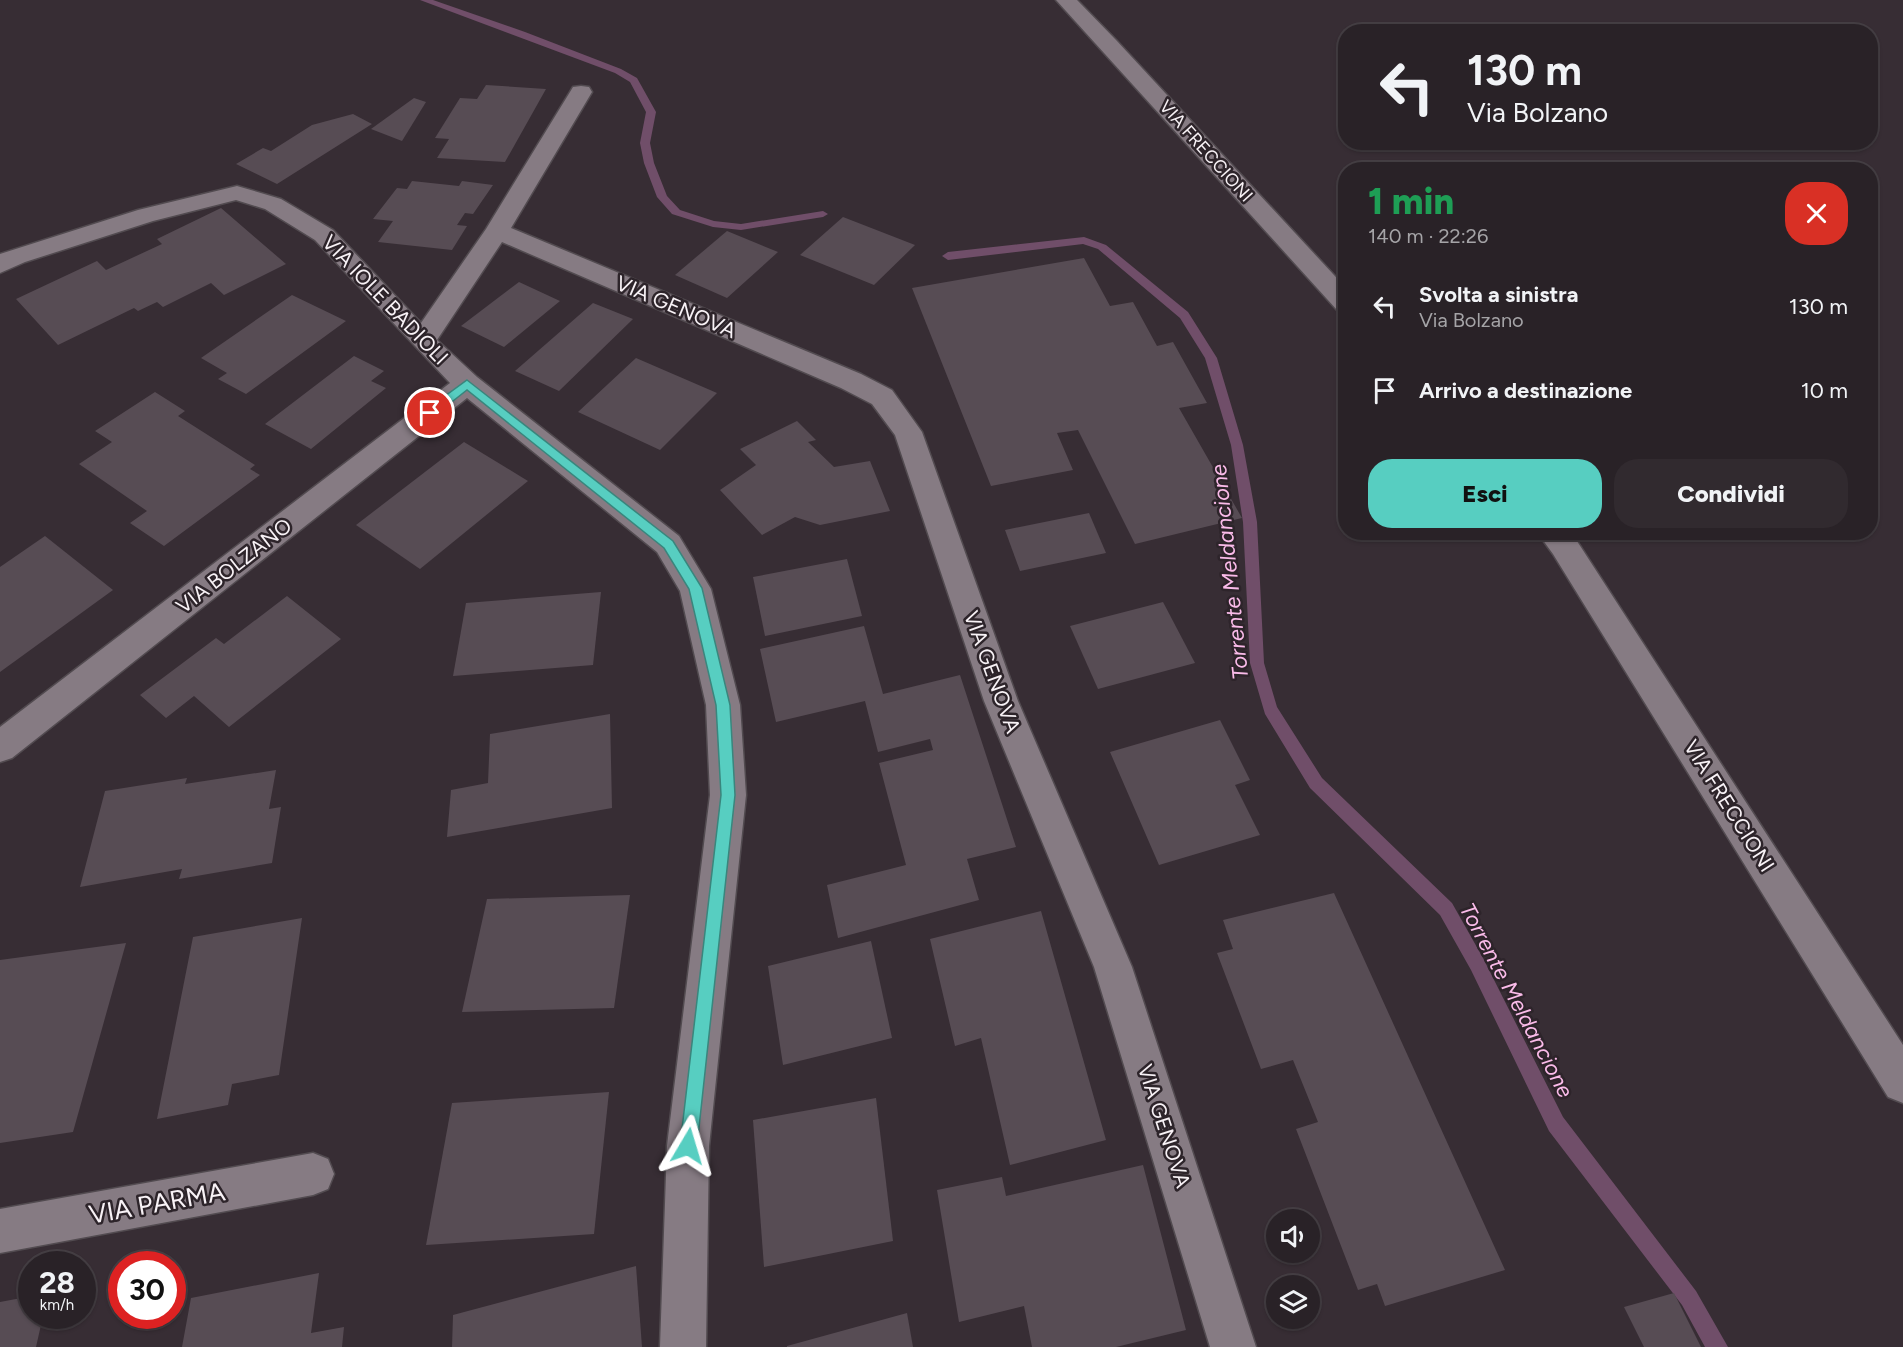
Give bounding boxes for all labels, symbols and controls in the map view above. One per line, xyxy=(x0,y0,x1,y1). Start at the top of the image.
text: 130 m xyxy=(1467,45,1582,96)
icon: left xyxy=(1368,48,1446,126)
street label: VIA FRECCIONI xyxy=(1155,96,1257,206)
text: Via Bolzano xyxy=(1467,96,1608,129)
text: 1 min xyxy=(1368,180,1454,223)
button: close xyxy=(1785,182,1848,245)
text: 140 m · 22:26 xyxy=(1368,224,1488,248)
street label: VIA IOLE BADIOLI xyxy=(317,230,453,370)
street label: VIA GENOVA xyxy=(612,270,740,343)
text: Svolta a sinistra xyxy=(1419,281,1578,308)
icon: left xyxy=(1368,290,1401,323)
text: 130 m xyxy=(1789,293,1848,320)
text: Via Bolzano xyxy=(1419,308,1524,332)
icon: arrive xyxy=(1368,374,1401,407)
text: Arrivo a destinazione xyxy=(1419,377,1632,404)
text: 10 m xyxy=(1801,377,1848,404)
pin xyxy=(404,387,455,438)
icon: arrive xyxy=(413,396,446,429)
button: Esci xyxy=(1368,459,1602,528)
button: Condividi xyxy=(1614,459,1848,528)
water label: Torrente Meldancione xyxy=(1205,463,1254,681)
street label: VIA BOLZANO xyxy=(171,513,297,619)
street label: VIA GENOVA xyxy=(959,607,1026,736)
street label: VIA FRECCIONI xyxy=(1679,735,1780,876)
water label: Torrente Meldancione xyxy=(1454,898,1579,1102)
street label: VIA GENOVA xyxy=(1133,1061,1196,1191)
position arrow xyxy=(656,1114,720,1178)
street label: VIA PARMA xyxy=(86,1175,228,1231)
map controls xyxy=(1266,1209,1320,1329)
button: sound xyxy=(1266,1209,1320,1263)
speed limit sign: 30 xyxy=(108,1251,186,1329)
text: 28 xyxy=(39,1264,75,1301)
button: layers xyxy=(1266,1275,1320,1329)
text: km/h xyxy=(40,1296,74,1314)

